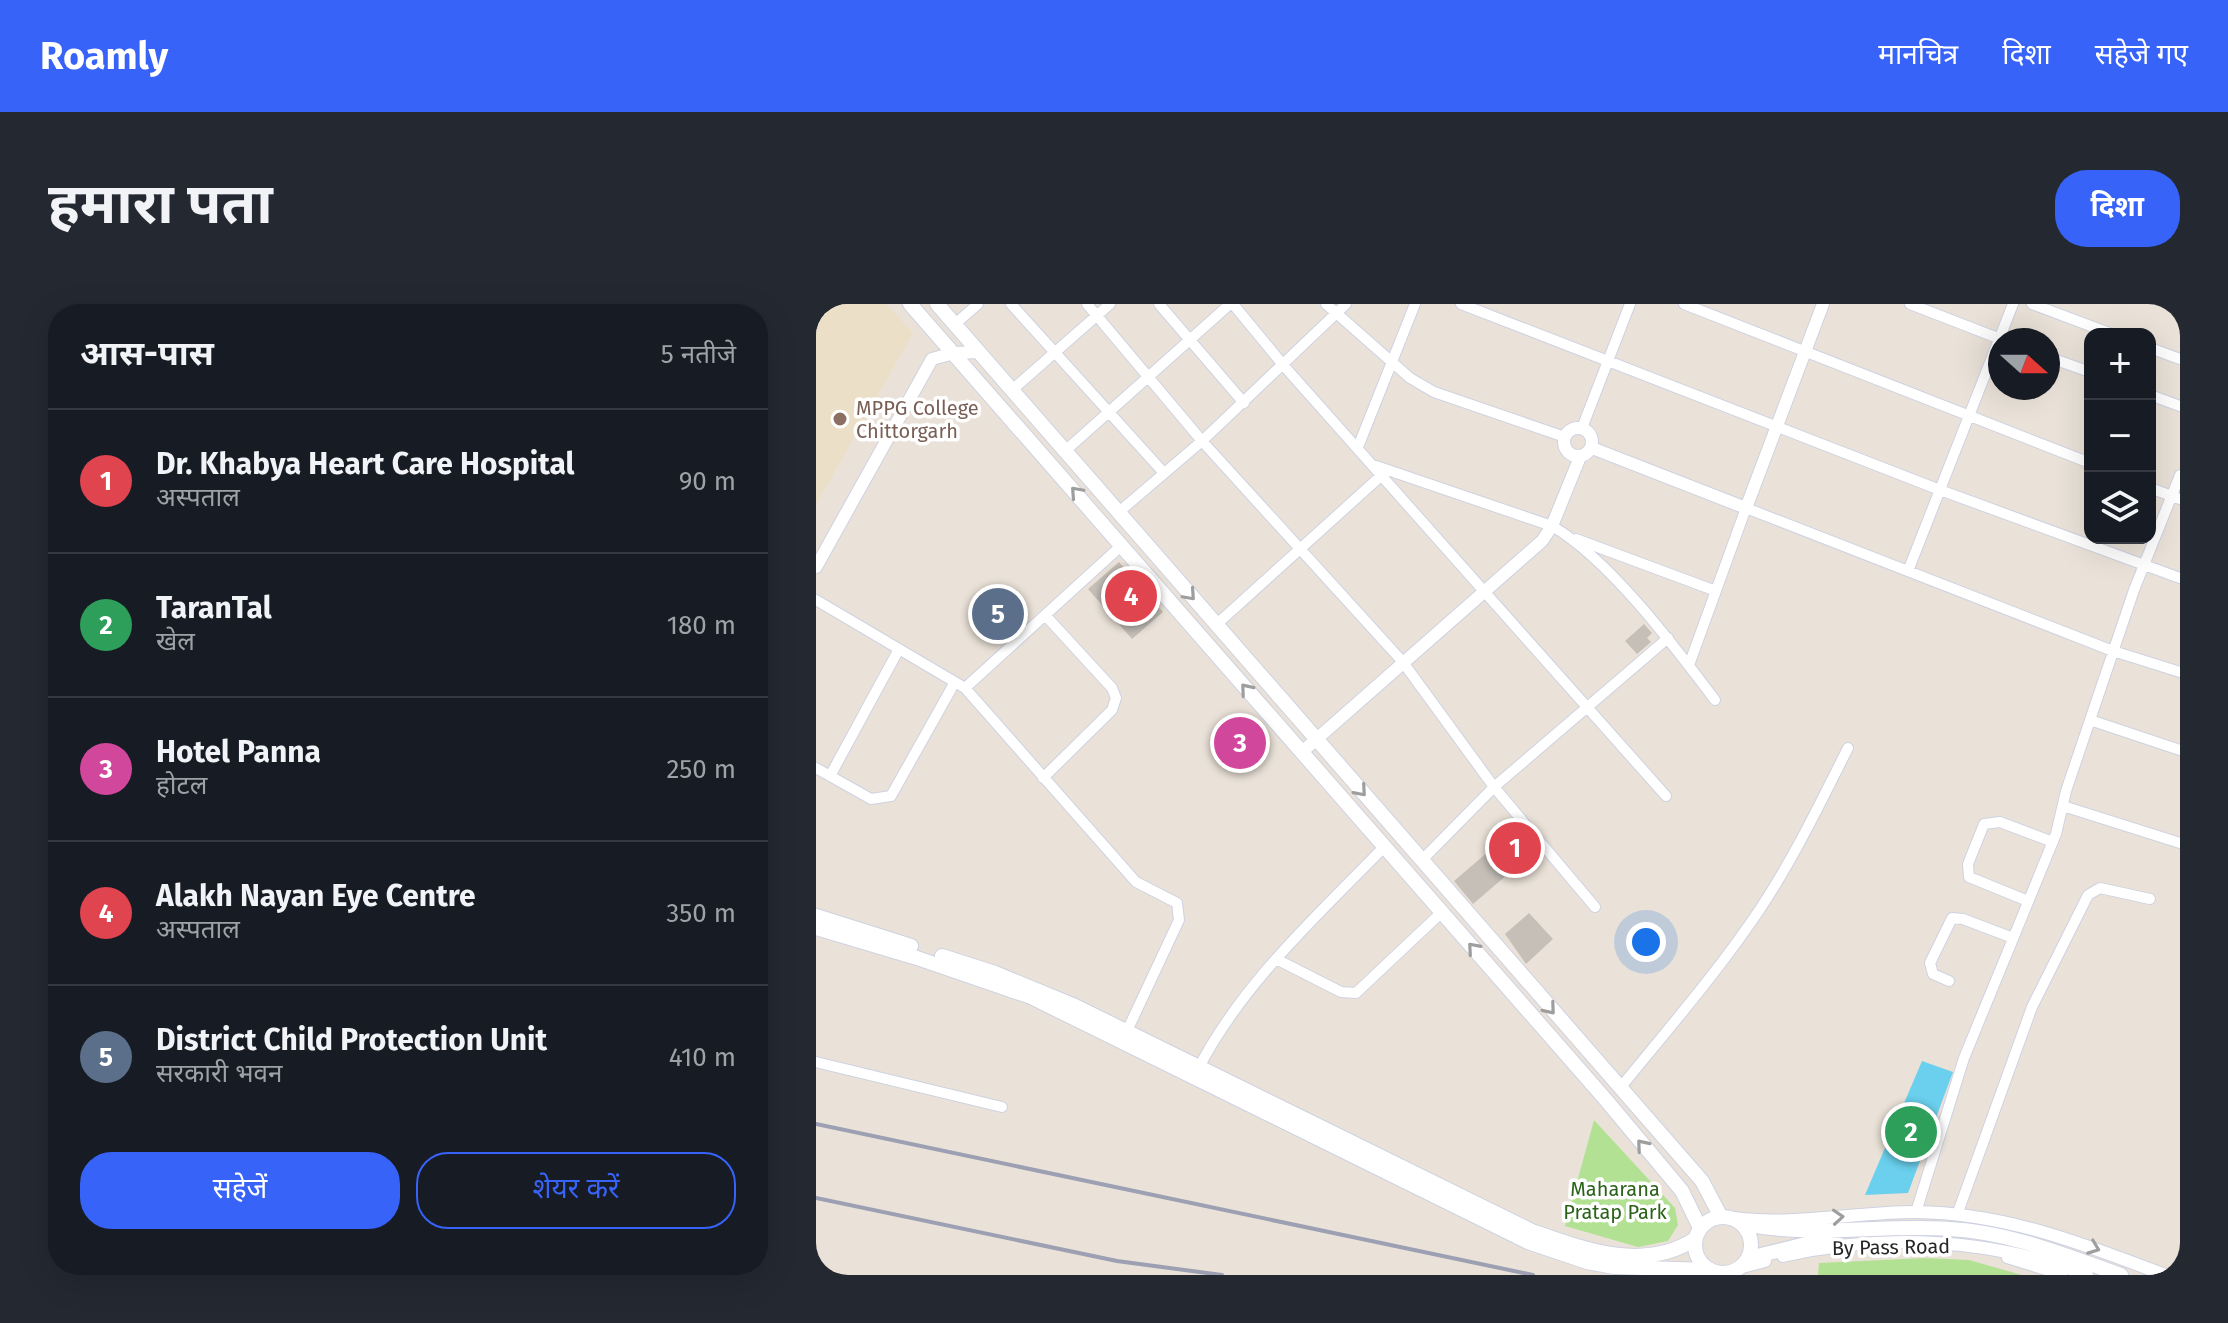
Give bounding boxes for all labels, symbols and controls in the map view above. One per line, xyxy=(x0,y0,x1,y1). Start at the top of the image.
text: Roamly xyxy=(40,33,168,79)
text: मानचित्र xyxy=(1878,38,1958,71)
text: दिशा xyxy=(2002,38,2051,71)
text: सहेजे गए xyxy=(2095,38,2188,71)
button: दिशा xyxy=(2055,170,2180,247)
text: हमारा पता xyxy=(48,171,273,238)
north arrow xyxy=(1988,328,2060,400)
map controls xyxy=(2084,328,2156,544)
button: + xyxy=(2084,328,2156,400)
text: आस-पास xyxy=(80,333,214,374)
text: 5 नतीजे xyxy=(661,339,736,370)
place label: MPPG College Chittorgarh xyxy=(856,396,979,443)
button: − xyxy=(2084,400,2156,472)
marker: MPPG College Chittorgarh xyxy=(831,410,849,428)
text: Dr. Khabya Heart Care Hospital xyxy=(156,446,575,482)
text: 1 xyxy=(100,466,112,497)
text: 90 m xyxy=(679,466,736,497)
button: layers xyxy=(2084,472,2156,544)
text: अस्पताल xyxy=(156,482,240,513)
one-way arrow xyxy=(1072,487,1086,502)
pin: 4 xyxy=(1105,566,1157,626)
pin: 5 xyxy=(972,584,1024,644)
one-way arrow xyxy=(1180,586,1195,601)
text: TaranTal xyxy=(156,590,272,626)
text: 2 xyxy=(99,610,113,641)
text: 180 m xyxy=(667,610,736,641)
text: खेल xyxy=(156,626,195,657)
one-way arrow xyxy=(1241,683,1256,698)
pin: 3 xyxy=(1214,713,1266,773)
text: Hotel Panna xyxy=(156,734,321,770)
text: 3 xyxy=(99,754,113,785)
text: 250 m xyxy=(666,754,736,785)
text: होटल xyxy=(156,770,207,801)
one-way arrow xyxy=(1352,781,1366,796)
pin: 1 xyxy=(1489,818,1541,878)
text: Alakh Nayan Eye Centre xyxy=(156,878,475,914)
text: 4 xyxy=(99,898,113,929)
text: 350 m xyxy=(666,898,736,929)
text: अस्पताल xyxy=(156,914,240,945)
your location xyxy=(1626,922,1666,962)
one-way arrow xyxy=(1468,942,1483,957)
one-way arrow xyxy=(1540,999,1555,1014)
text: District Child Protection Unit xyxy=(156,1022,547,1058)
text: 5 xyxy=(99,1042,113,1073)
text: 410 m xyxy=(669,1042,736,1073)
text: सरकारी भवन xyxy=(156,1058,282,1089)
pin: 2 xyxy=(1885,1102,1937,1162)
one-way arrow xyxy=(1637,1140,1652,1154)
button: सहेजें xyxy=(80,1152,400,1229)
button: शेयर करें xyxy=(416,1152,736,1229)
park label: Maharana Pratap Park xyxy=(1563,1177,1668,1224)
one-way arrow xyxy=(1832,1209,1845,1226)
street label: By Pass Road xyxy=(1832,1234,1950,1260)
one-way arrow xyxy=(2086,1238,2100,1255)

